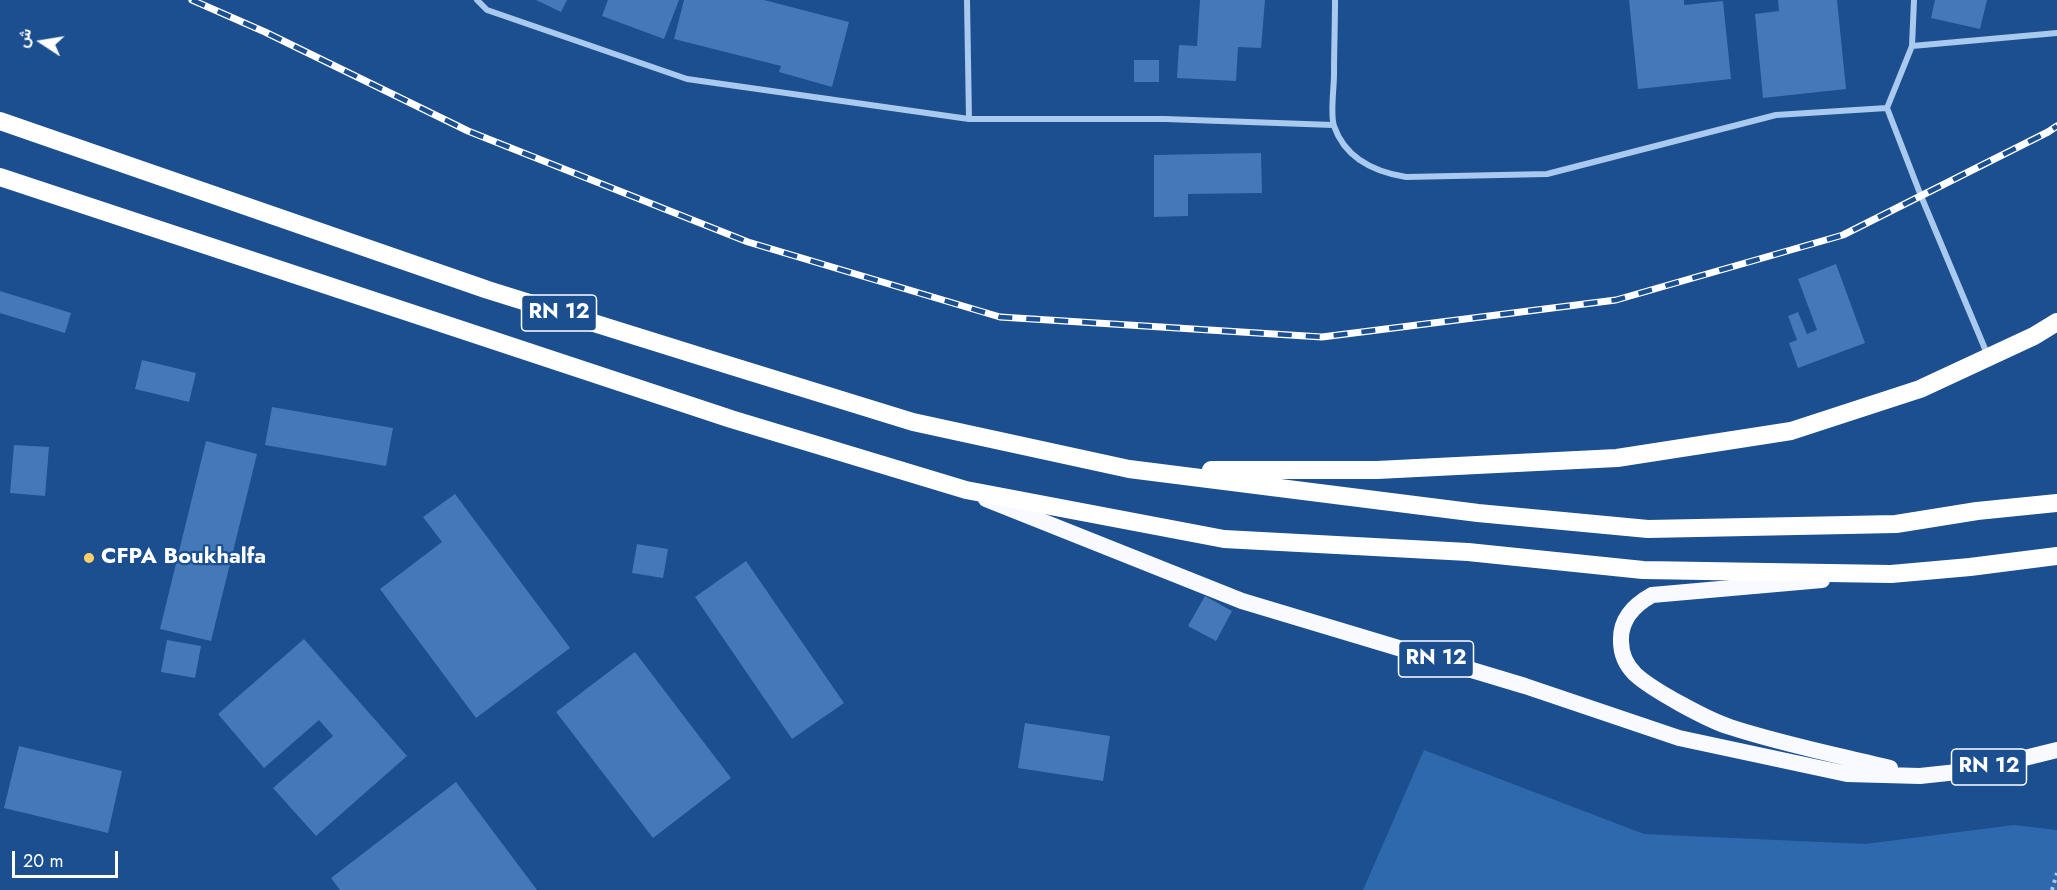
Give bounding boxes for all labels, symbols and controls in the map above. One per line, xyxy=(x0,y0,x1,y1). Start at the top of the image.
north arrow xyxy=(12,12,72,72)
text: ش xyxy=(11,26,37,50)
road number: RN 12 xyxy=(522,295,596,331)
place label: CFPA Boukhalfa xyxy=(101,545,266,571)
marker: CFPA Boukhalfa xyxy=(82,551,96,565)
road number: RN 12 xyxy=(1398,641,1474,677)
road number: RN 12 xyxy=(1952,749,2026,785)
scale bar xyxy=(15,839,122,877)
text: 20 m xyxy=(23,848,63,874)

